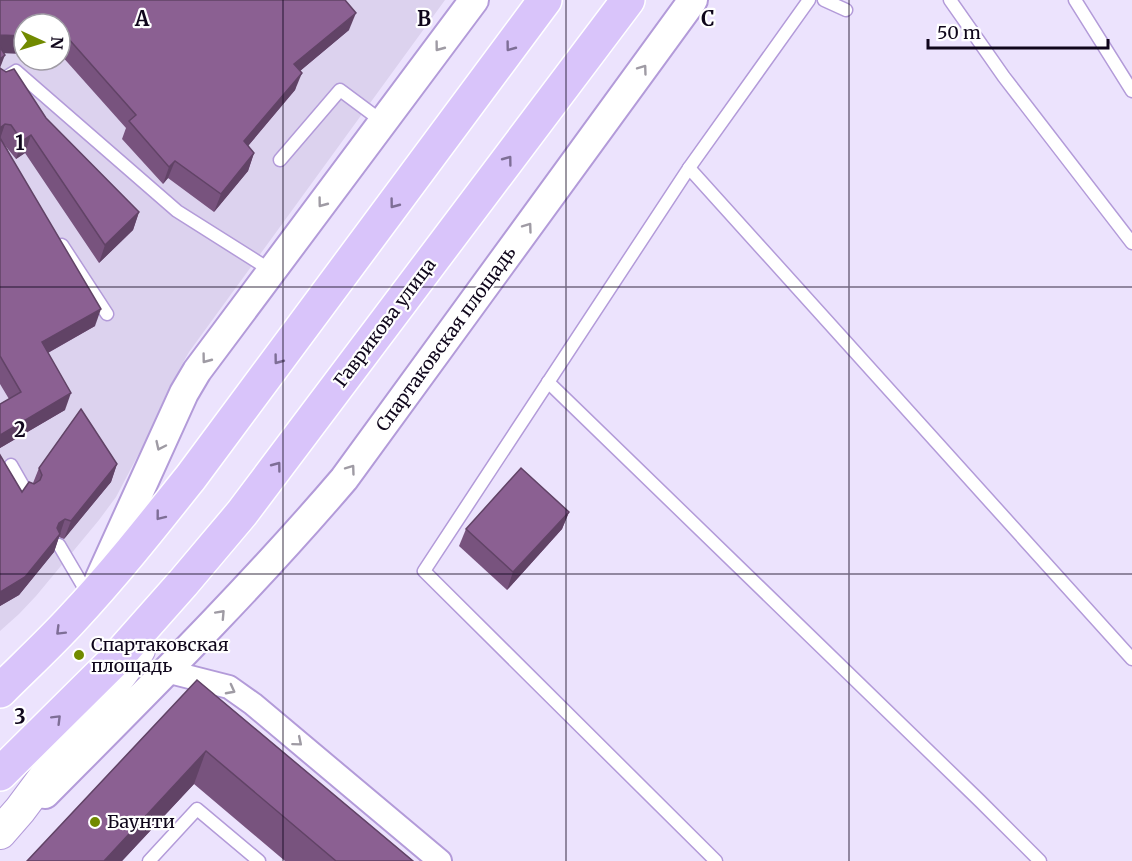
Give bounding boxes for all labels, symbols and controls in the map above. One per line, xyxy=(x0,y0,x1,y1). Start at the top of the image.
text: A xyxy=(134,6,150,31)
text: B xyxy=(417,6,431,31)
text: C xyxy=(701,6,715,31)
north arrow xyxy=(12,12,72,72)
scale bar xyxy=(928,12,1108,50)
text: 50 m xyxy=(937,21,981,44)
text: N xyxy=(47,36,67,50)
one-way arrow xyxy=(435,40,446,51)
one-way arrow xyxy=(506,40,517,51)
one-way arrow xyxy=(636,64,647,75)
text: 1 xyxy=(15,130,25,155)
one-way arrow xyxy=(501,155,512,166)
one-way arrow xyxy=(319,196,330,207)
one-way arrow xyxy=(390,197,401,208)
one-way arrow xyxy=(521,222,532,233)
street label: Спартаковская площадь xyxy=(371,242,521,436)
street label: Гаврикова улица xyxy=(329,253,441,392)
one-way arrow xyxy=(202,353,213,364)
one-way arrow xyxy=(274,354,285,365)
text: 2 xyxy=(14,417,26,442)
one-way arrow xyxy=(156,440,168,451)
one-way arrow xyxy=(270,462,281,473)
one-way arrow xyxy=(344,464,355,475)
one-way arrow xyxy=(157,509,168,520)
one-way arrow xyxy=(214,610,225,621)
one-way arrow xyxy=(56,624,67,635)
place label: Спартаковская площадь xyxy=(91,633,229,677)
marker: Спартаковская площадь xyxy=(72,648,86,662)
one-way arrow xyxy=(225,683,235,694)
text: 3 xyxy=(14,704,26,729)
one-way arrow xyxy=(49,715,60,726)
one-way arrow xyxy=(291,734,302,745)
place label: Баунти xyxy=(107,810,175,833)
marker: Баунти xyxy=(88,815,102,829)

